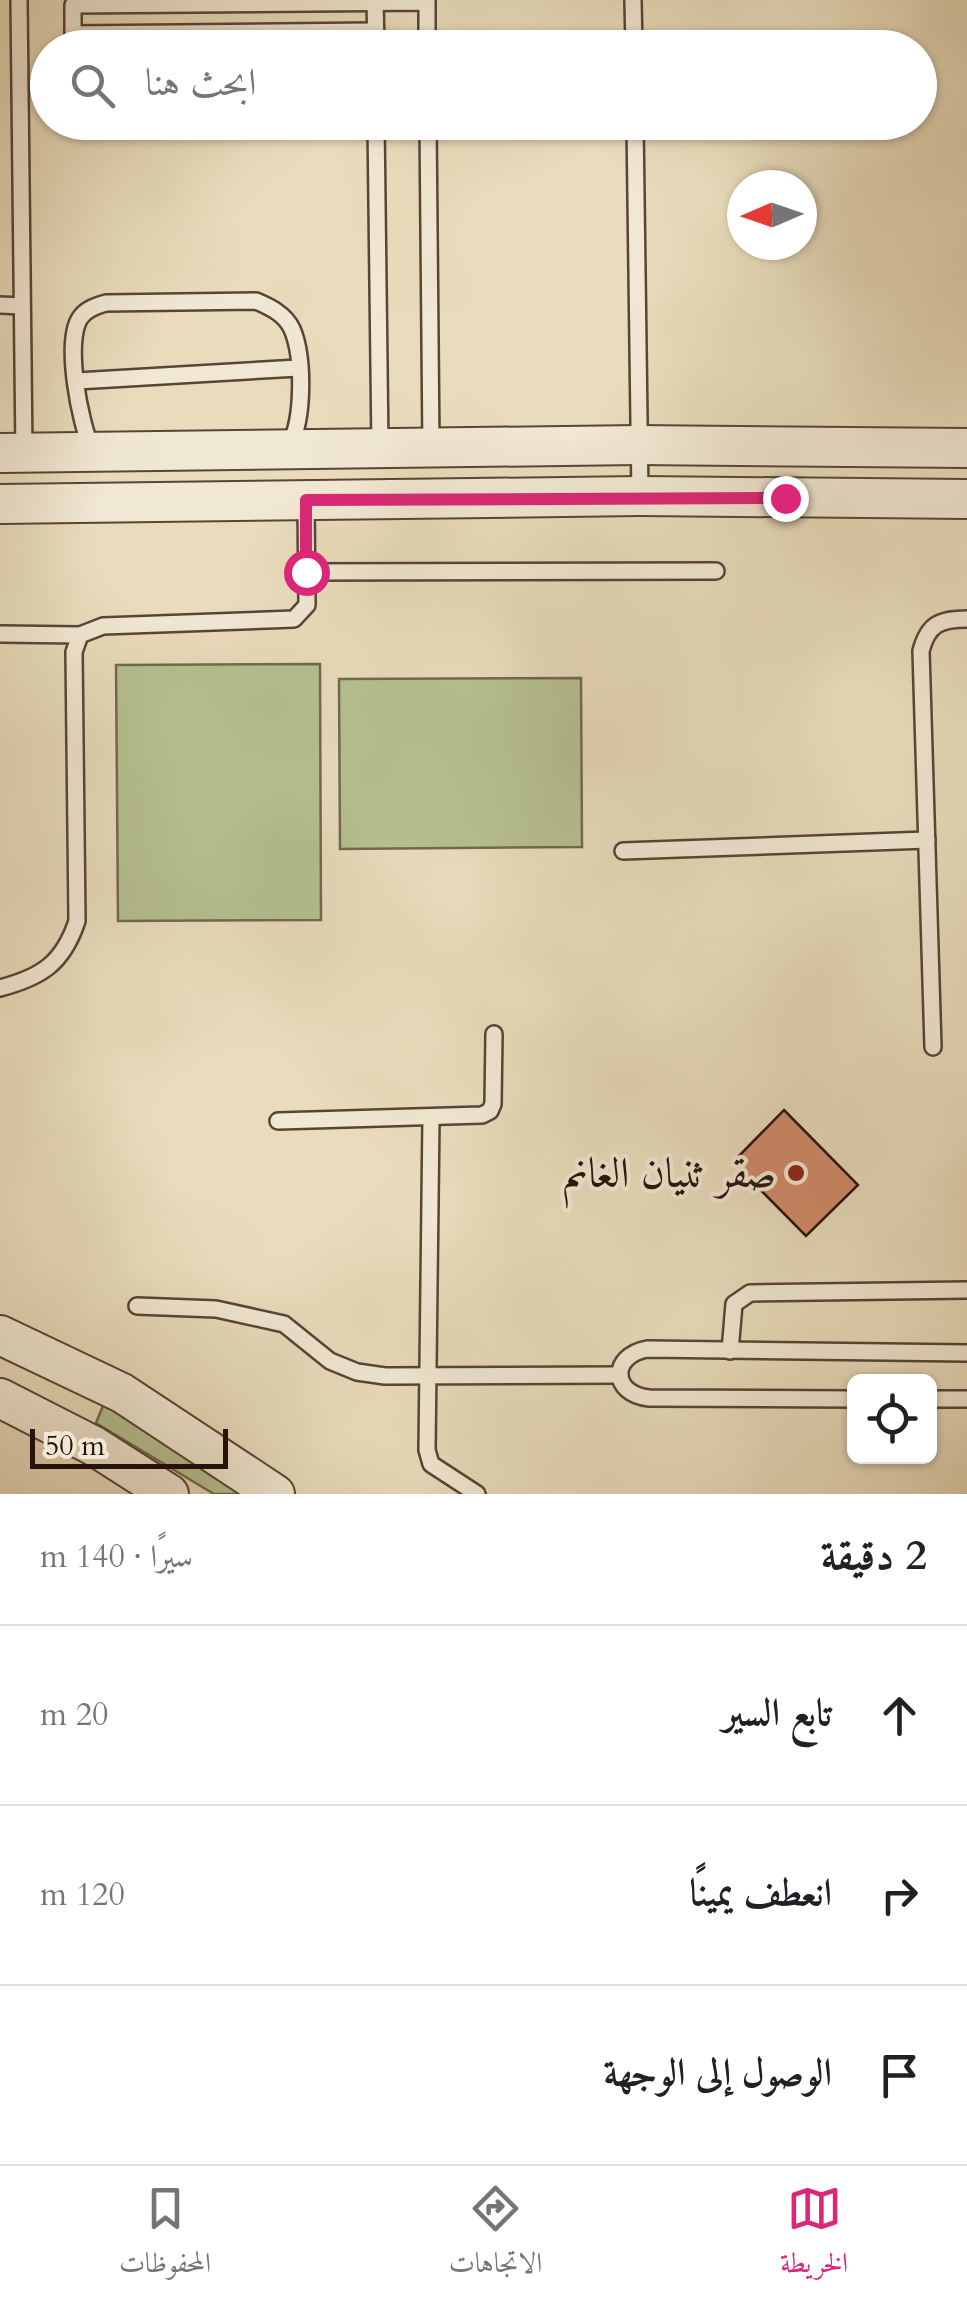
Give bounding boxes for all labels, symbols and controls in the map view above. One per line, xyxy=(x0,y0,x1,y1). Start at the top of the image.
search box xyxy=(30,30,937,140)
text: ابحث هنا xyxy=(145,57,257,109)
icon: search xyxy=(65,58,120,113)
north arrow xyxy=(727,170,817,260)
route end xyxy=(763,476,809,522)
route start xyxy=(284,550,330,596)
place label: صقر ثنيان الغانم xyxy=(563,1145,776,1209)
marker: صقر ثنيان الغانم xyxy=(785,1162,807,1184)
map controls xyxy=(847,1374,937,1464)
button: locate xyxy=(847,1374,937,1464)
scale bar xyxy=(30,1424,228,1468)
text: 50 m xyxy=(45,1427,105,1465)
text: 2 دقيقة xyxy=(821,1527,927,1584)
text: سيرًا · 140 m xyxy=(40,1535,193,1579)
text: تابع السير xyxy=(723,1687,832,1739)
icon: ahead xyxy=(872,1688,927,1743)
text: 20 m xyxy=(40,1693,108,1737)
text: انعطف يمينًا xyxy=(689,1867,832,1919)
icon: right xyxy=(872,1868,927,1923)
text: 120 m xyxy=(40,1873,125,1917)
text: الوصول إلى الوجهة xyxy=(603,2047,832,2099)
icon: arrive xyxy=(872,2048,927,2103)
tab: المحفوظات xyxy=(119,2181,211,2290)
tab: الاتجاهات xyxy=(449,2181,542,2290)
tab: الخريطة xyxy=(780,2181,848,2290)

